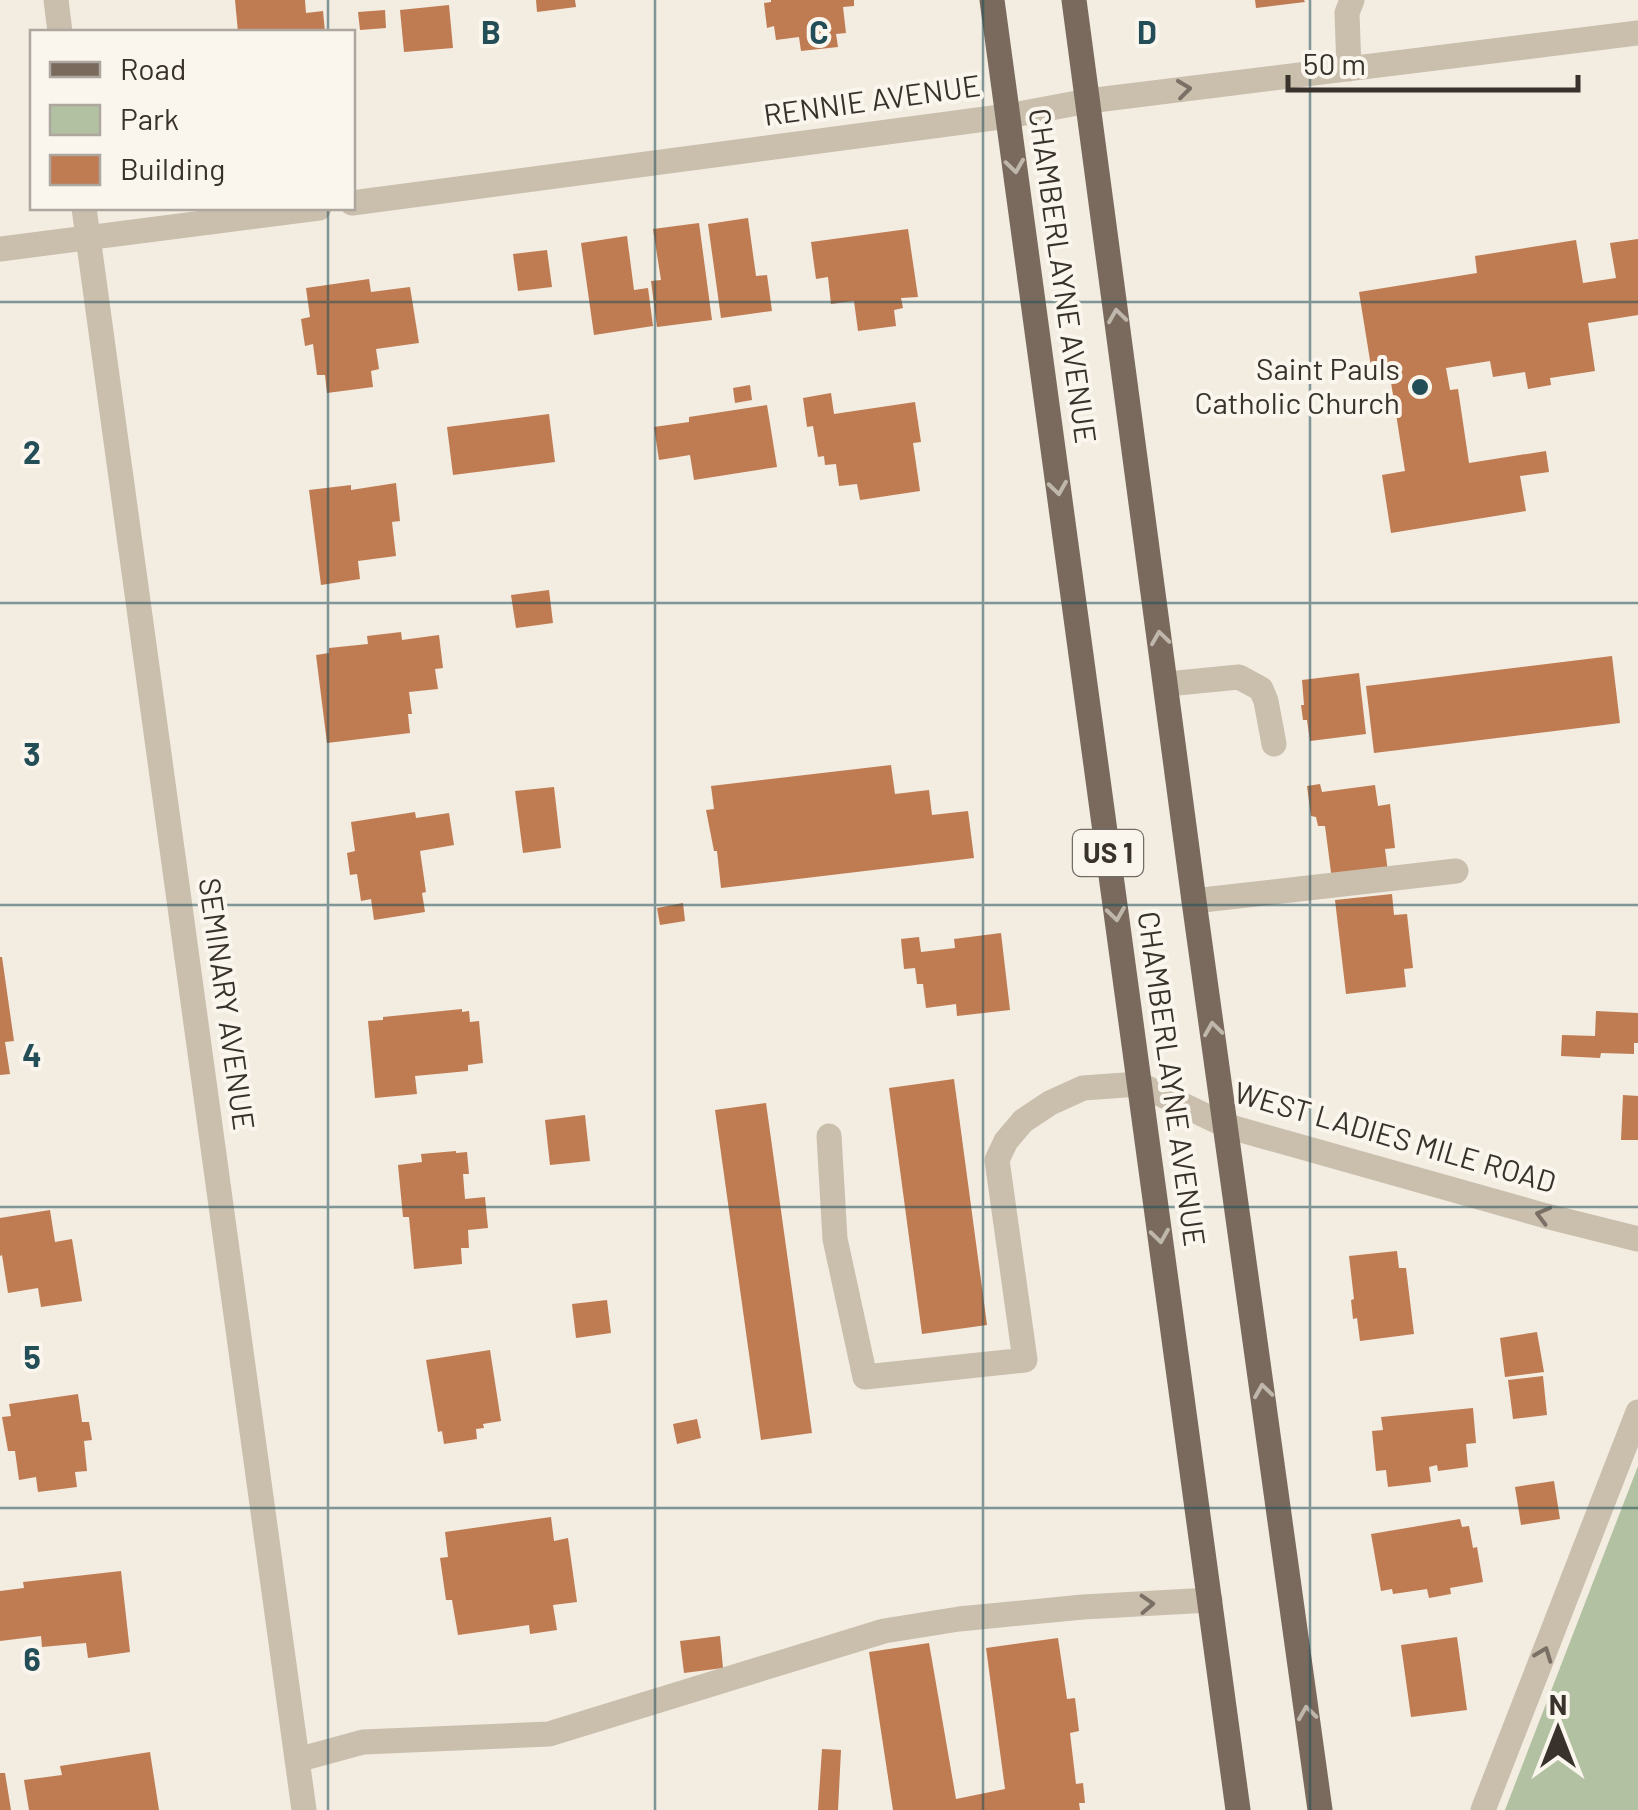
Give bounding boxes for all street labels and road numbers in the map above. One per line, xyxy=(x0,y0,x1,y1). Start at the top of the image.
street label: RENNIE AVENUE xyxy=(761,66,982,132)
street label: CHAMBERLAYNE AVENUE xyxy=(1023,106,1105,446)
road number: US 1 xyxy=(1073,830,1143,876)
street label: SEMINARY AVENUE xyxy=(192,875,264,1132)
street label: CHAMBERLAYNE AVENUE xyxy=(1132,909,1214,1249)
street label: WEST LADIES MILE ROAD xyxy=(1231,1073,1560,1199)

